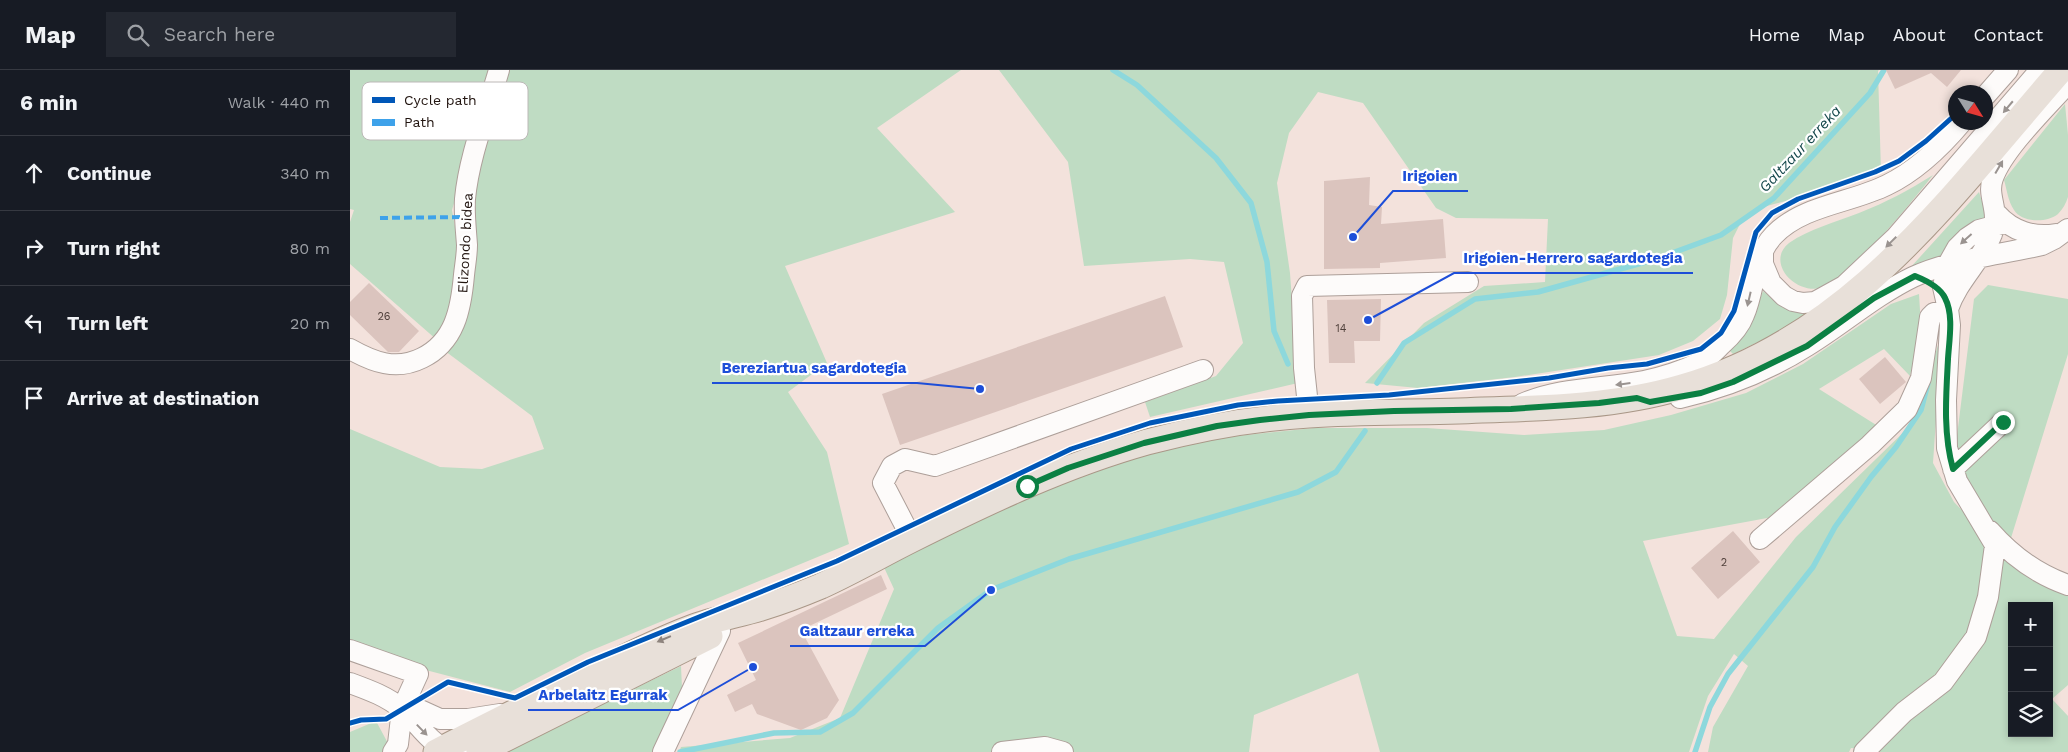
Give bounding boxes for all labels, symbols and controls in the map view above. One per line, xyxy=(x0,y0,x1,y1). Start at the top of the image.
search box xyxy=(106,12,456,57)
text: Map xyxy=(25,21,76,49)
icon: search xyxy=(124,21,152,49)
text: Search here xyxy=(164,23,275,46)
text: Home xyxy=(1749,24,1800,45)
text: Map xyxy=(1828,24,1865,45)
text: About xyxy=(1893,24,1945,45)
text: Contact xyxy=(1973,24,2043,45)
legend xyxy=(362,82,528,140)
north arrow xyxy=(1948,85,1993,130)
text: 6 min xyxy=(20,90,78,115)
text: Cycle path xyxy=(404,92,477,108)
text: Walk · 440 m xyxy=(228,93,330,112)
one-way arrow xyxy=(2002,101,2014,113)
water label: Galtzaur erreka xyxy=(1755,102,1845,196)
text: Path xyxy=(404,114,435,130)
icon: ahead xyxy=(20,159,48,187)
one-way arrow xyxy=(1995,160,2004,173)
callout: Irigoien xyxy=(1393,161,1468,191)
text: Continue xyxy=(67,162,151,185)
text: 340 m xyxy=(280,164,330,183)
text: Irigoien xyxy=(1402,167,1458,185)
street label: Elizondo bidea xyxy=(454,192,476,294)
icon: right xyxy=(20,234,48,262)
one-way arrow xyxy=(1960,234,1973,245)
one-way arrow xyxy=(1885,236,1897,248)
text: Turn right xyxy=(67,237,160,260)
text: 80 m xyxy=(289,239,330,258)
callout: Irigoien-Herrero sagardotegia xyxy=(1454,243,1693,273)
text: Irigoien-Herrero sagardotegia xyxy=(1463,249,1683,267)
one-way arrow xyxy=(1745,292,1753,307)
icon: left xyxy=(20,309,48,337)
house number: 26 xyxy=(377,310,391,323)
text: Turn left xyxy=(67,312,148,335)
text: 20 m xyxy=(290,314,330,333)
house number: 14 xyxy=(1335,322,1347,335)
callout: Bereziartua sagardotegia xyxy=(712,353,917,383)
text: Bereziartua sagardotegia xyxy=(722,359,907,377)
one-way arrow xyxy=(1615,380,1631,388)
icon: arrive xyxy=(20,384,48,412)
text: Arrive at destination xyxy=(67,387,259,410)
route end xyxy=(1992,411,2015,434)
route start xyxy=(1016,475,1039,498)
house number: 2 xyxy=(1721,556,1727,569)
map controls xyxy=(2008,602,2053,737)
button: + xyxy=(2008,602,2053,647)
callout: Galtzaur erreka xyxy=(790,616,925,646)
text: Galtzaur erreka xyxy=(799,622,915,640)
one-way arrow xyxy=(657,635,671,643)
button: − xyxy=(2008,647,2053,692)
callout: Arbelaitz Egurrak xyxy=(528,680,678,710)
text: Arbelaitz Egurrak xyxy=(538,686,668,704)
button: layers xyxy=(2008,692,2053,737)
one-way arrow xyxy=(416,724,428,736)

